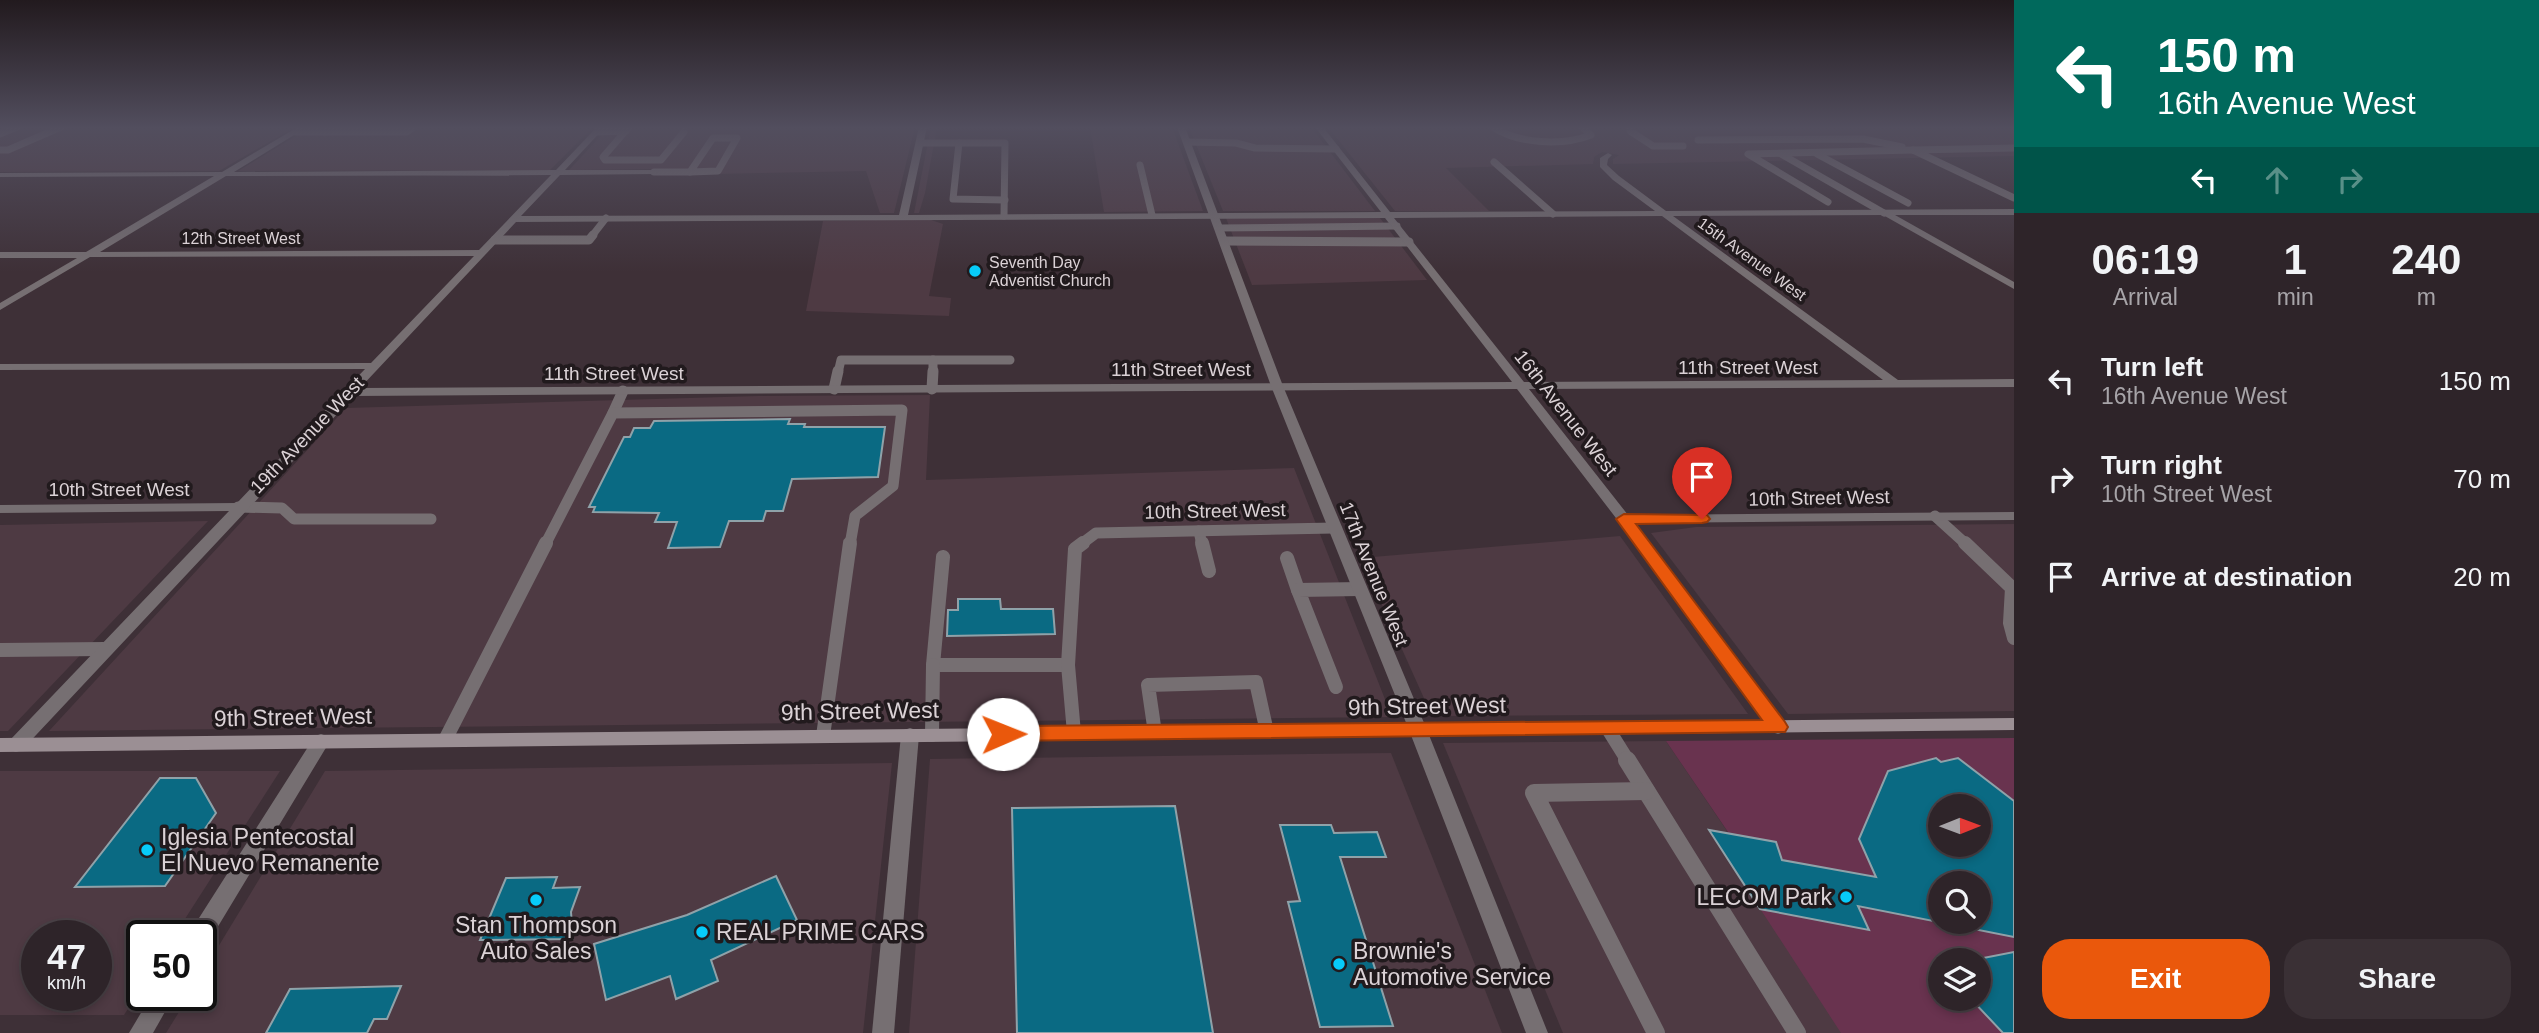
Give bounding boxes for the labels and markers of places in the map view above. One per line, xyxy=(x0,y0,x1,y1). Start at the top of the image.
place label: Seventh Day Adventist Church xyxy=(989,254,1111,289)
marker: Seventh Day Adventist Church xyxy=(967,263,983,279)
pin xyxy=(1672,447,1732,519)
place label: Iglesia Pentecostal El Nuevo Remanente xyxy=(161,824,380,876)
marker: Iglesia Pentecostal El Nuevo Remanente xyxy=(139,842,155,858)
place label: LECOM Park xyxy=(1697,884,1832,910)
marker: LECOM Park xyxy=(1838,889,1854,905)
marker: Stan Thompson Auto Sales xyxy=(528,892,544,908)
place label: Stan Thompson Auto Sales xyxy=(455,912,617,964)
place label: REAL PRIME CARS xyxy=(716,919,925,945)
marker: REAL PRIME CARS xyxy=(694,924,710,940)
place label: Brownie's Automotive Service xyxy=(1353,938,1551,990)
marker: Brownie's Automotive Service xyxy=(1331,956,1347,972)

